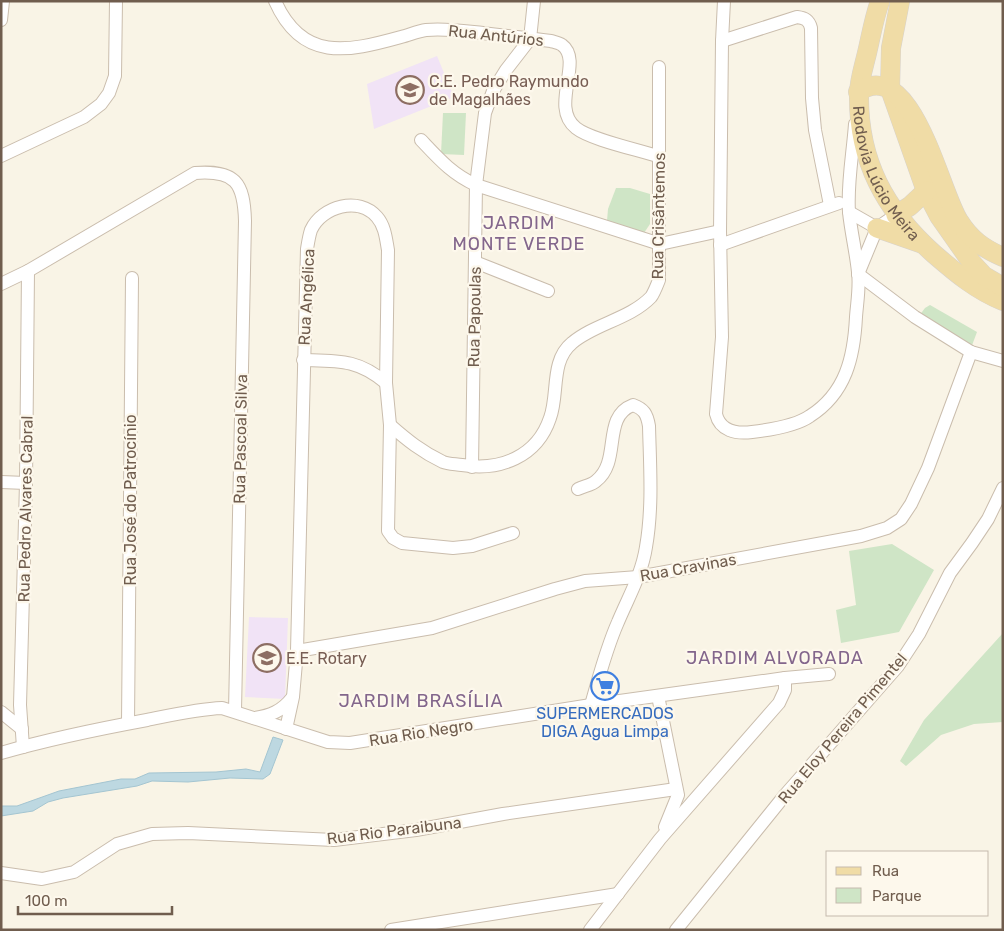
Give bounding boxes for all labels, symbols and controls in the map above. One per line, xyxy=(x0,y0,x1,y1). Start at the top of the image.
street label: Rua Antúrios xyxy=(447,21,545,50)
place label: C.E. Pedro Raymundo de Magalhães xyxy=(429,72,589,109)
school or university icon: C.E. Pedro Raymundo de Magalhães xyxy=(395,75,425,105)
street label: Rodovia Lúcio Meira xyxy=(849,105,924,245)
street label: Rua Crisântemos xyxy=(648,152,669,280)
district label: JARDIM MONTE VERDE xyxy=(452,212,586,255)
street label: Rua Angélica xyxy=(294,248,319,346)
street label: Rua Papoulas xyxy=(464,266,485,368)
street label: Rua Pascoal Silva xyxy=(230,374,251,504)
street label: Rua José do Patrocínio xyxy=(121,414,140,586)
street label: Rua Pedro Alvares Cabral xyxy=(14,415,37,603)
street label: Rua Cravinas xyxy=(638,550,738,585)
school or university icon: E.E. Rotary xyxy=(252,643,282,673)
district label: JARDIM ALVORADA xyxy=(686,647,864,669)
place label: E.E. Rotary xyxy=(286,649,367,668)
street label: Rua Eloy Pereira Pimentel xyxy=(774,649,911,807)
supermarket icon: SUPERMERCADOS DIGA Agua Limpa xyxy=(590,671,620,701)
district label: JARDIM BRASÍLIA xyxy=(339,690,503,712)
place label: SUPERMERCADOS DIGA Agua Limpa xyxy=(536,704,674,741)
street label: Rua Rio Negro xyxy=(368,715,474,750)
street label: Rua Rio Paraibuna xyxy=(326,813,463,848)
legend xyxy=(826,851,989,916)
text: Rua xyxy=(872,862,899,880)
scale bar xyxy=(18,884,171,916)
text: Parque xyxy=(872,887,922,905)
text: 100 m xyxy=(25,892,67,910)

